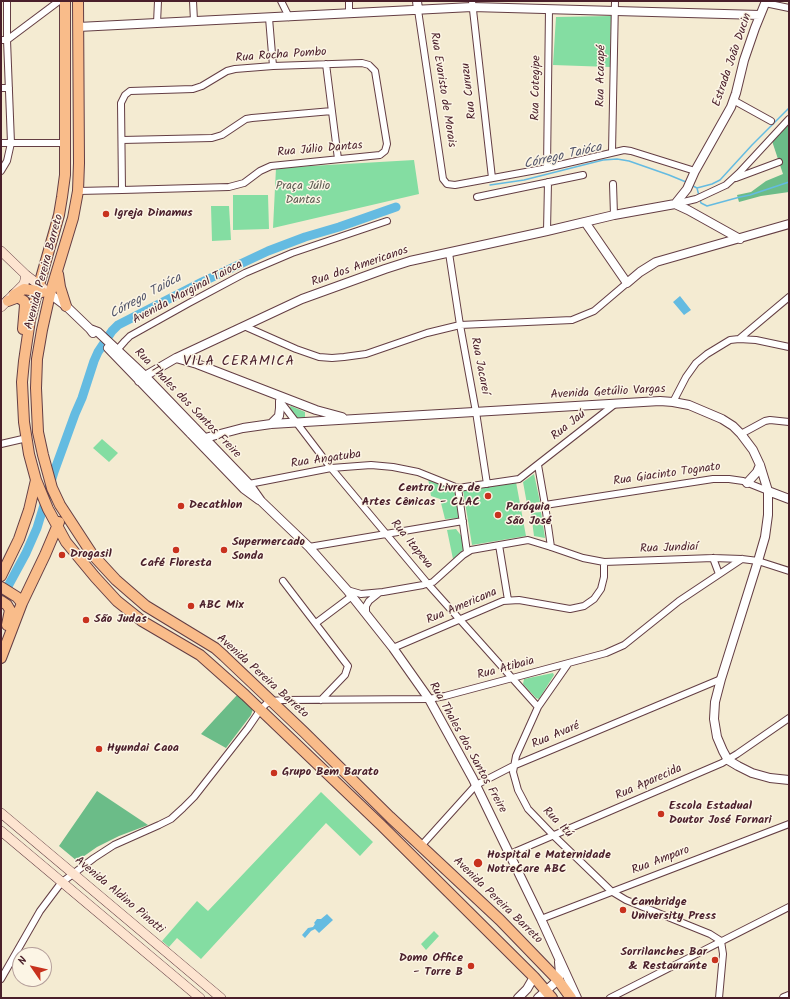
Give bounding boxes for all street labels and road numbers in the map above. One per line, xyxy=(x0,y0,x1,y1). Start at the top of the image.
street label: Estrada João Ducin xyxy=(710,11,756,109)
street label: Rua Evaristo de Morais xyxy=(426,31,458,149)
street label: Rua Acarapé xyxy=(594,45,610,107)
street label: Rua Rocha Pombo xyxy=(235,46,327,66)
street label: Rua Cotegipe xyxy=(529,55,545,121)
street label: Rua Curuzu xyxy=(459,62,481,120)
street label: Rua Júlio Dantas xyxy=(277,139,363,161)
street label: Avenida Pereira Barreto xyxy=(23,213,67,331)
street label: Rua dos Americanos xyxy=(310,244,410,290)
street label: Avenida Marginal Taioca xyxy=(131,258,245,328)
street label: Rua Jacareí xyxy=(466,336,492,396)
street label: Rua Thales dos Santos Freire xyxy=(131,346,243,462)
street label: Avenida Getúlio Vargas xyxy=(550,383,666,403)
street label: Rua Jaú xyxy=(549,408,589,444)
street label: Rua Angatuba xyxy=(290,448,362,472)
street label: Rua Giacinto Tognato xyxy=(612,460,722,490)
street label: Rua Itapeva xyxy=(387,518,435,572)
street label: Rua Jundiaí xyxy=(640,541,698,557)
street label: Rua Americana xyxy=(425,586,499,628)
street label: Avenida Pereira Barreto xyxy=(213,632,311,722)
street label: Rua Atibaia xyxy=(476,654,536,684)
street label: Rua Thales dos Santos Freire xyxy=(425,680,509,816)
street label: Rua Avaré xyxy=(530,720,582,752)
street label: Rua Aparecida xyxy=(614,762,684,804)
street label: Rua Itú xyxy=(539,805,575,841)
street label: Rua Amparo xyxy=(630,843,692,879)
street label: Avenida Aldino Pinotti xyxy=(71,854,167,938)
street label: Avenida Pereira Barreto xyxy=(449,855,545,947)

